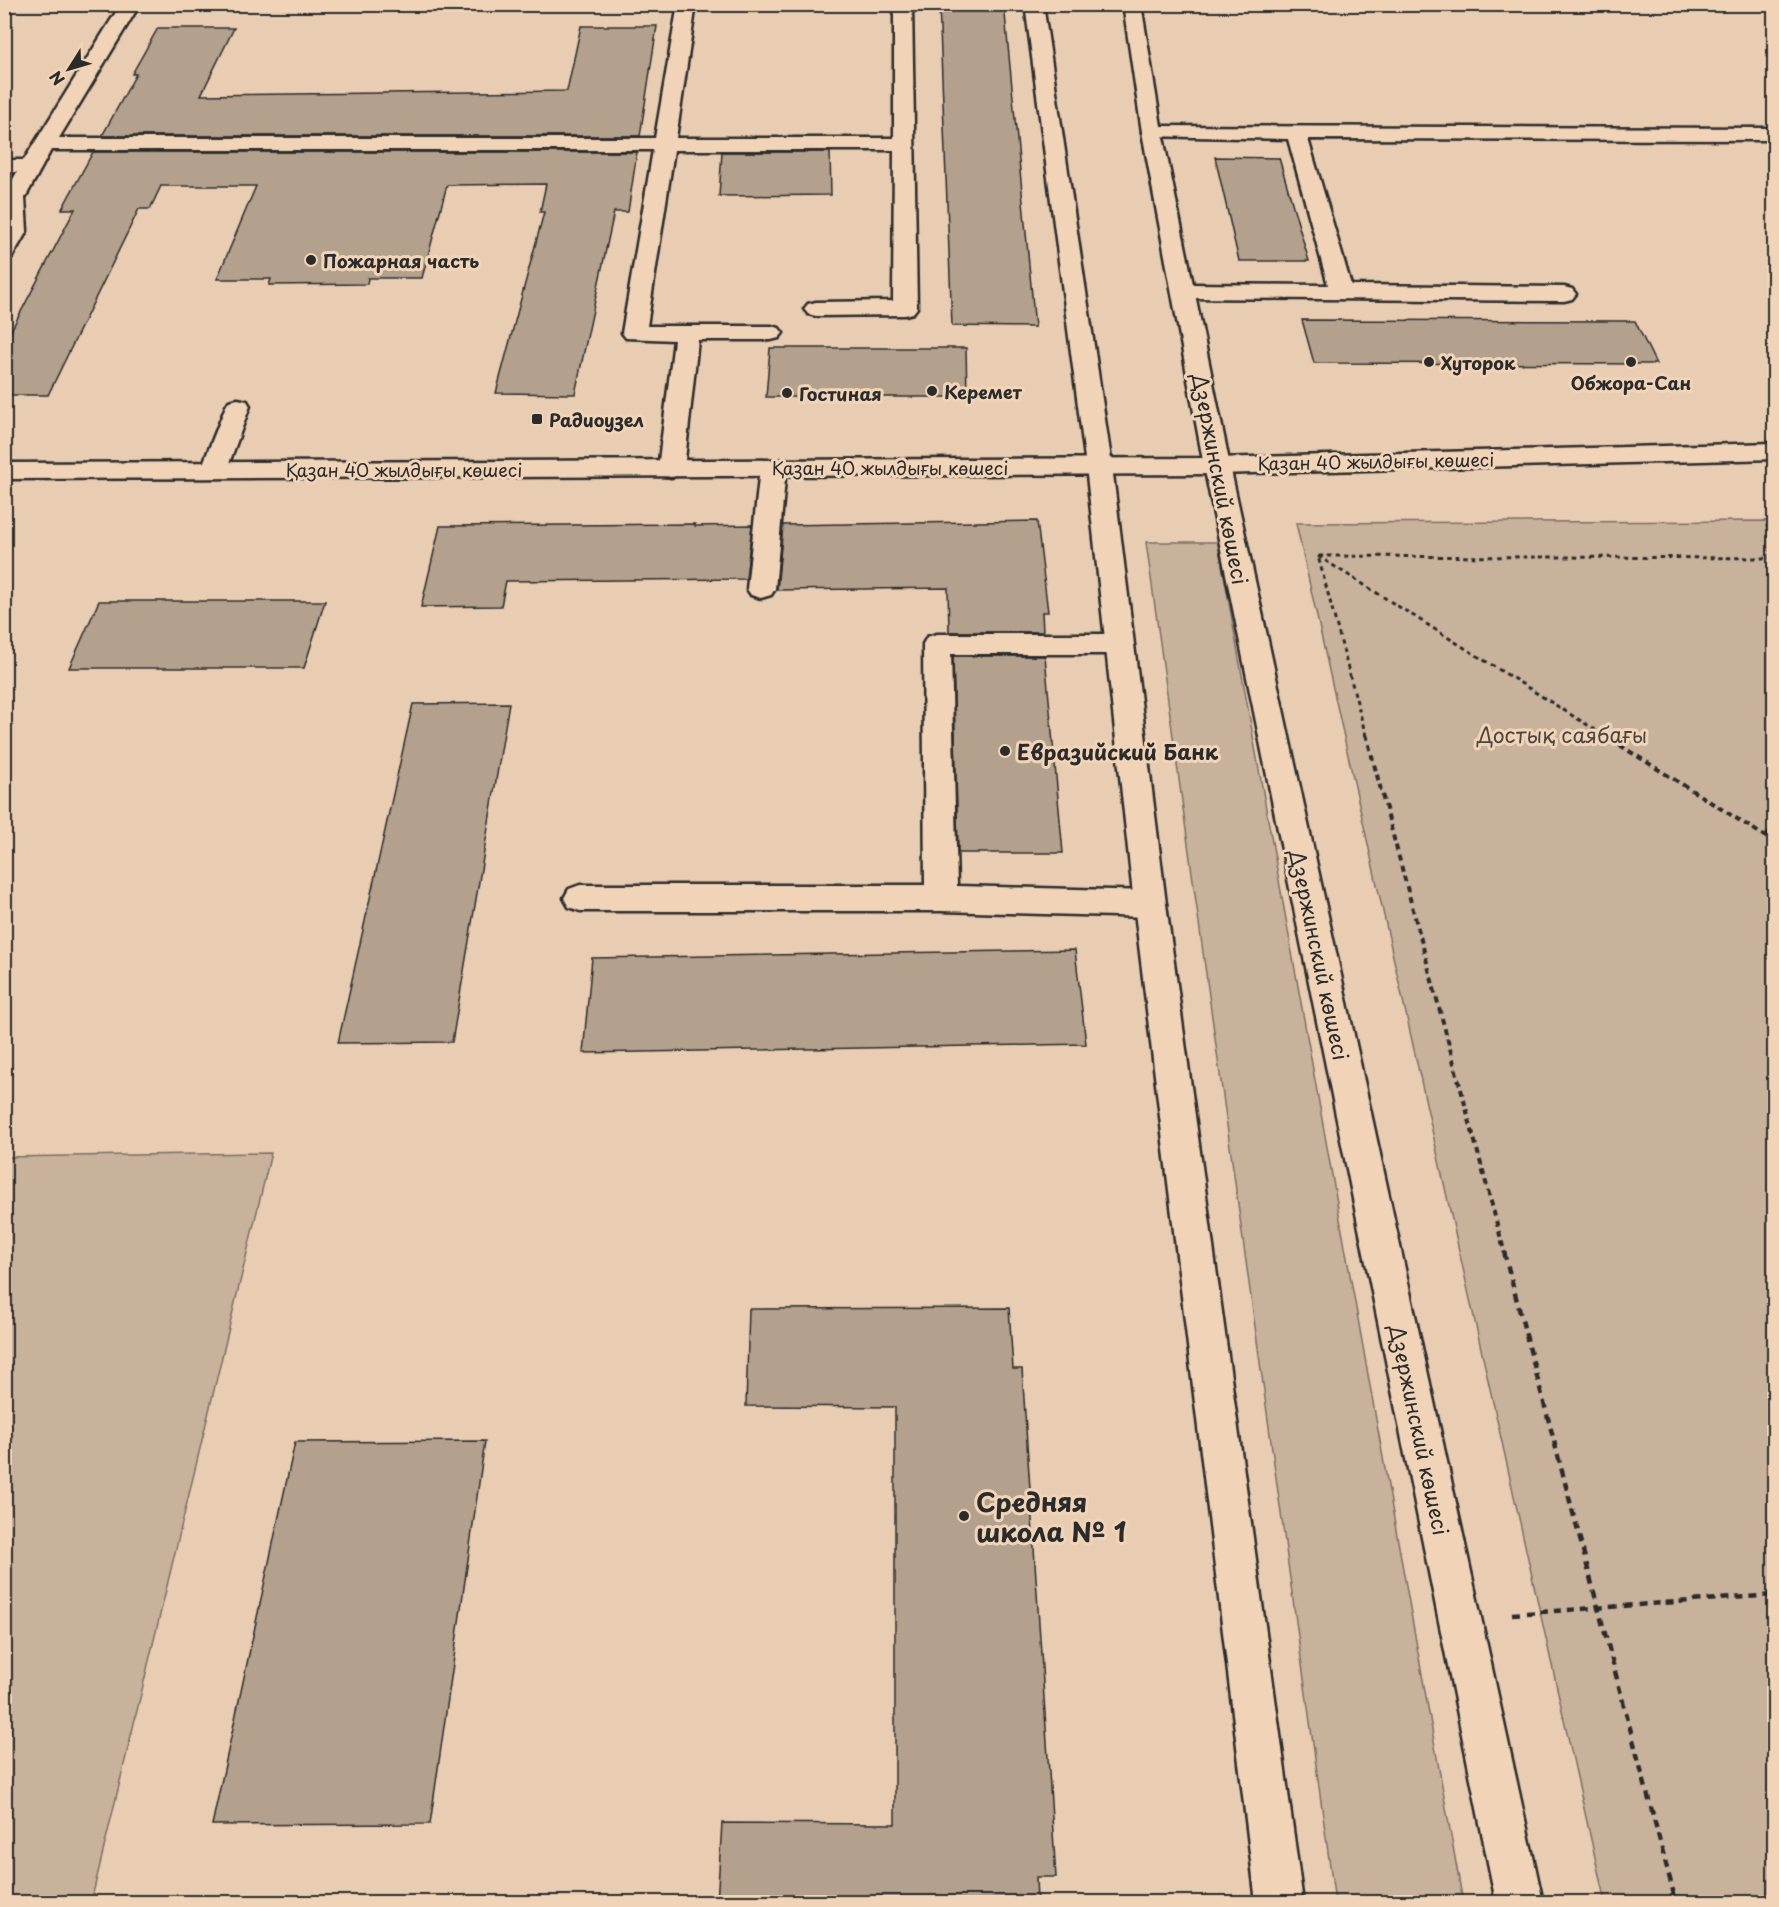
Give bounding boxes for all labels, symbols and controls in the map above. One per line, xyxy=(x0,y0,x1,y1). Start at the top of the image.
north arrow xyxy=(39,39,99,99)
text: N xyxy=(43,66,70,91)
place label: Пожарная часть xyxy=(323,247,479,274)
marker: Пожарная часть xyxy=(304,253,318,267)
place label: Хуторок xyxy=(1441,349,1516,376)
marker: Хуторок xyxy=(1422,355,1436,369)
marker: Обжора-Сан xyxy=(1624,355,1638,369)
place label: Обжора-Сан xyxy=(1571,369,1691,396)
street label: Дзержинский көшесі xyxy=(1185,370,1257,587)
place label: Керемет xyxy=(944,378,1023,405)
place label: Гостиная xyxy=(799,380,882,407)
marker: Керемет xyxy=(925,384,939,398)
marker: Гостиная xyxy=(780,386,794,400)
place label: Радиоузел xyxy=(549,406,644,433)
marker: Радиоузел xyxy=(530,412,544,426)
street label: Қазан 40 жылдығы көшесі xyxy=(1257,445,1495,477)
street label: Қазан 40 жылдығы көшесі xyxy=(772,454,1008,481)
street label: Қазан 40 жылдығы көшесі xyxy=(286,456,522,483)
park label: Достық саябағы xyxy=(1476,718,1647,750)
place label: Евразийский Банк xyxy=(1017,735,1219,767)
marker: Евразийский Банк xyxy=(998,744,1012,758)
street label: Дзержинский көшесі xyxy=(1282,846,1358,1063)
street label: Дзержинский көшесі xyxy=(1382,1321,1458,1538)
place label: Средняя школа № 1 xyxy=(976,1482,1126,1551)
marker: Средняя школа № 1 xyxy=(957,1509,971,1523)

